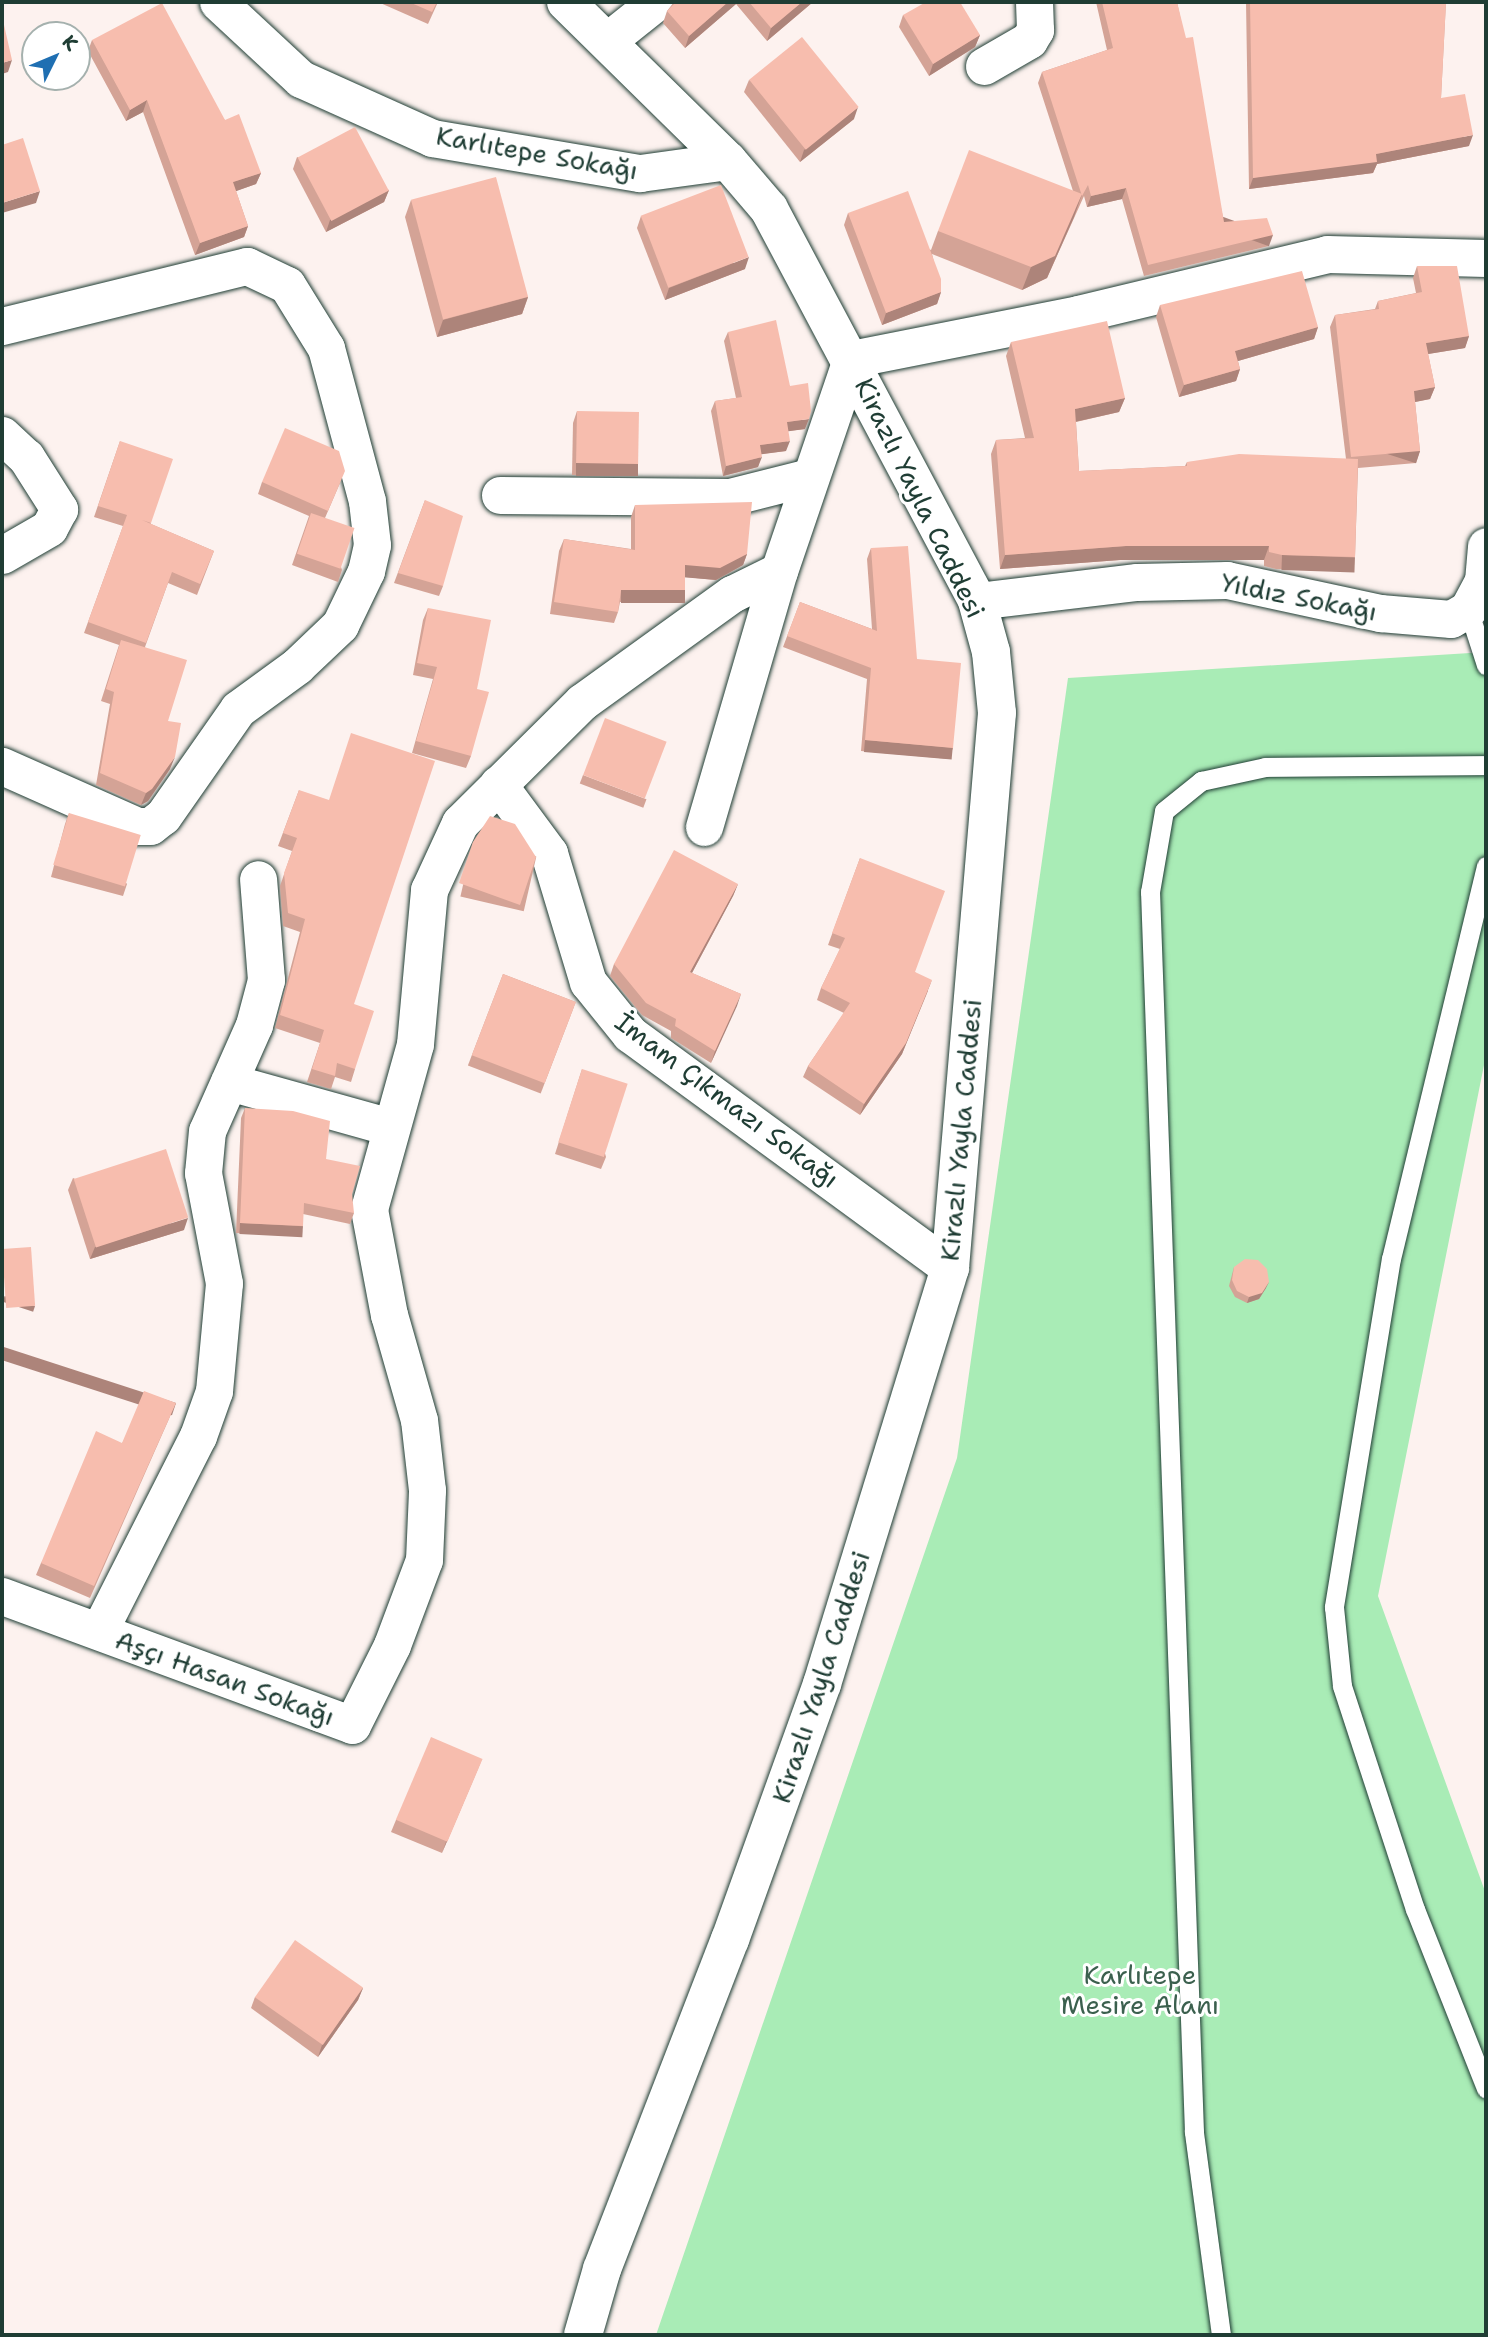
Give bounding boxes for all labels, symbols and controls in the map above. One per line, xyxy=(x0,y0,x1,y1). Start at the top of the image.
north arrow xyxy=(21,21,91,91)
text: K xyxy=(57,29,84,56)
street label: Karlıtepe Sokağı xyxy=(434,120,640,186)
street label: Kirazlı Yayla Caddesi xyxy=(848,373,992,623)
street label: Yıldız Sokağı xyxy=(1218,567,1380,627)
street label: Kirazlı Yayla Caddesi xyxy=(934,998,988,1262)
street label: İmam Çıkmazı Sokağı xyxy=(609,1006,845,1194)
street label: Kirazlı Yayla Caddesi xyxy=(765,1547,877,1807)
street label: Aşçı Hasan Sokağı xyxy=(111,1624,339,1732)
park label: Karlıtepe Mesire Alanı xyxy=(1061,1959,1219,2021)

